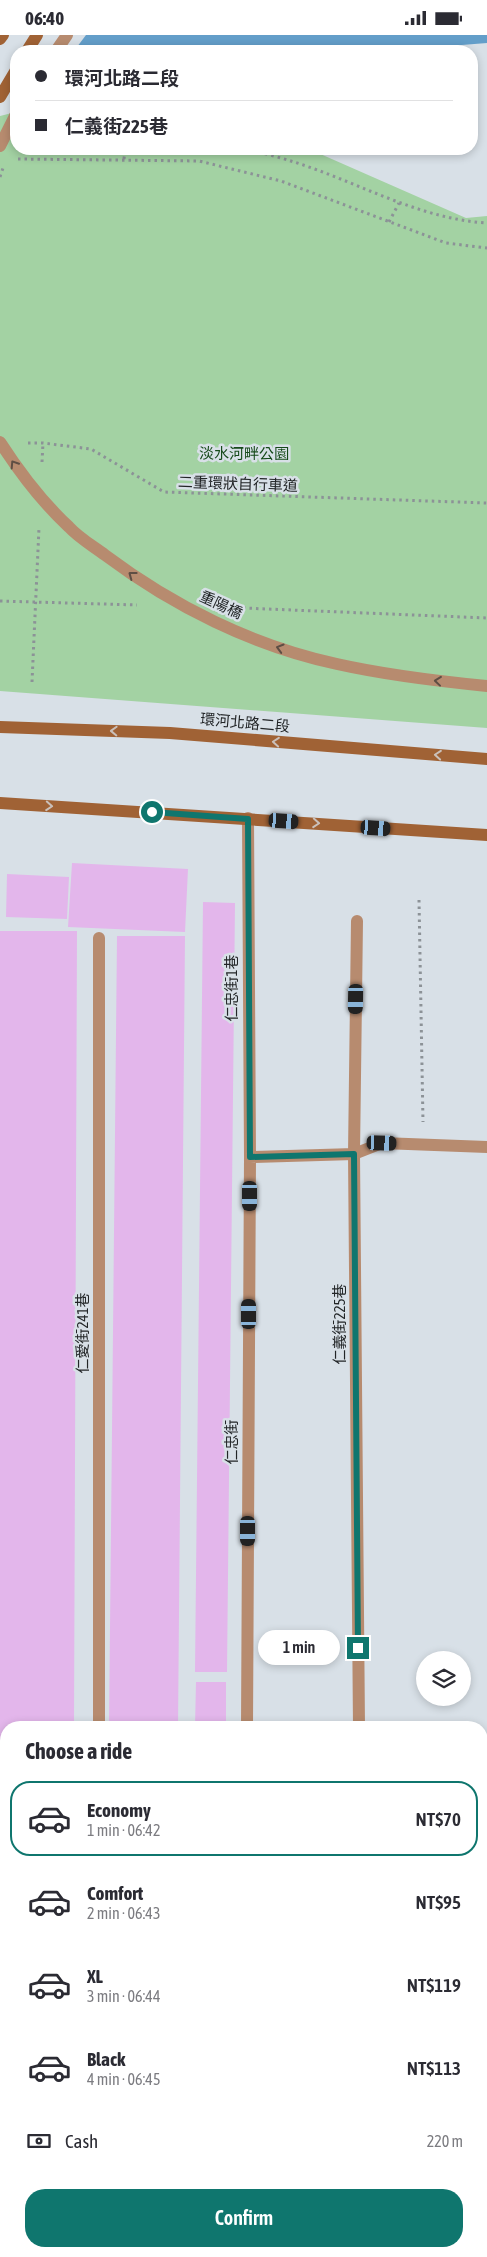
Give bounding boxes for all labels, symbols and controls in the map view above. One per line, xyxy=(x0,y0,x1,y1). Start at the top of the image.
text: 06:40 xyxy=(25,7,64,29)
text: 環河北路二段 xyxy=(65,67,179,89)
text: 仁義街225巷 xyxy=(65,115,168,137)
park label: 淡水河畔公園 xyxy=(199,445,289,462)
one-way arrow xyxy=(11,460,20,469)
street label: 二重環狀自行車道 xyxy=(178,473,298,494)
one-way arrow xyxy=(129,572,138,580)
street label: 重陽橋 xyxy=(197,587,245,622)
one-way arrow xyxy=(276,643,284,653)
one-way arrow xyxy=(434,676,442,687)
street label: 環河北路二段 xyxy=(199,710,291,735)
one-way arrow xyxy=(110,726,118,737)
one-way arrow xyxy=(272,737,280,748)
one-way arrow xyxy=(434,750,442,761)
one-way arrow xyxy=(45,800,53,811)
route start xyxy=(141,801,163,823)
car xyxy=(268,812,299,830)
one-way arrow xyxy=(312,818,320,829)
car xyxy=(360,819,391,837)
street label: 仁忠街1巷 xyxy=(223,954,240,1022)
car xyxy=(348,984,363,1014)
car xyxy=(366,1135,397,1151)
car xyxy=(242,1181,257,1211)
street label: 仁義街225巷 xyxy=(331,1283,348,1365)
street label: 仁愛街241巷 xyxy=(74,1292,91,1374)
car xyxy=(241,1299,256,1329)
street label: 仁忠街 xyxy=(223,1419,240,1465)
car xyxy=(240,1516,255,1546)
callout: 1 min xyxy=(258,1631,340,1665)
route end xyxy=(347,1637,369,1659)
text: 1 min xyxy=(283,1638,315,1656)
map controls xyxy=(416,1651,471,1706)
button: layers xyxy=(416,1651,471,1706)
text: Choose a ride xyxy=(25,1738,132,1764)
icon: car xyxy=(27,1796,72,1841)
text: Economy xyxy=(87,1799,151,1821)
text: NT$70 xyxy=(416,1808,461,1830)
text: 1 min · 06:42 xyxy=(87,1821,160,1839)
icon: car xyxy=(27,1879,72,1924)
text: Comfort xyxy=(87,1882,143,1904)
text: NT$95 xyxy=(416,1891,461,1913)
text: 2 min · 06:43 xyxy=(87,1904,160,1922)
icon: car xyxy=(27,1962,72,2007)
text: XL xyxy=(87,1965,103,1987)
text: NT$119 xyxy=(407,1974,461,1996)
text: 3 min · 06:44 xyxy=(87,1987,160,2005)
icon: car xyxy=(27,2045,72,2090)
text: Black xyxy=(87,2048,125,2070)
text: NT$113 xyxy=(407,2057,461,2079)
text: 4 min · 06:45 xyxy=(87,2070,160,2088)
icon: cash xyxy=(25,2127,53,2155)
text: Cash xyxy=(65,2130,98,2152)
text: 220 m xyxy=(427,2132,463,2150)
button: Confirm xyxy=(25,2189,463,2247)

